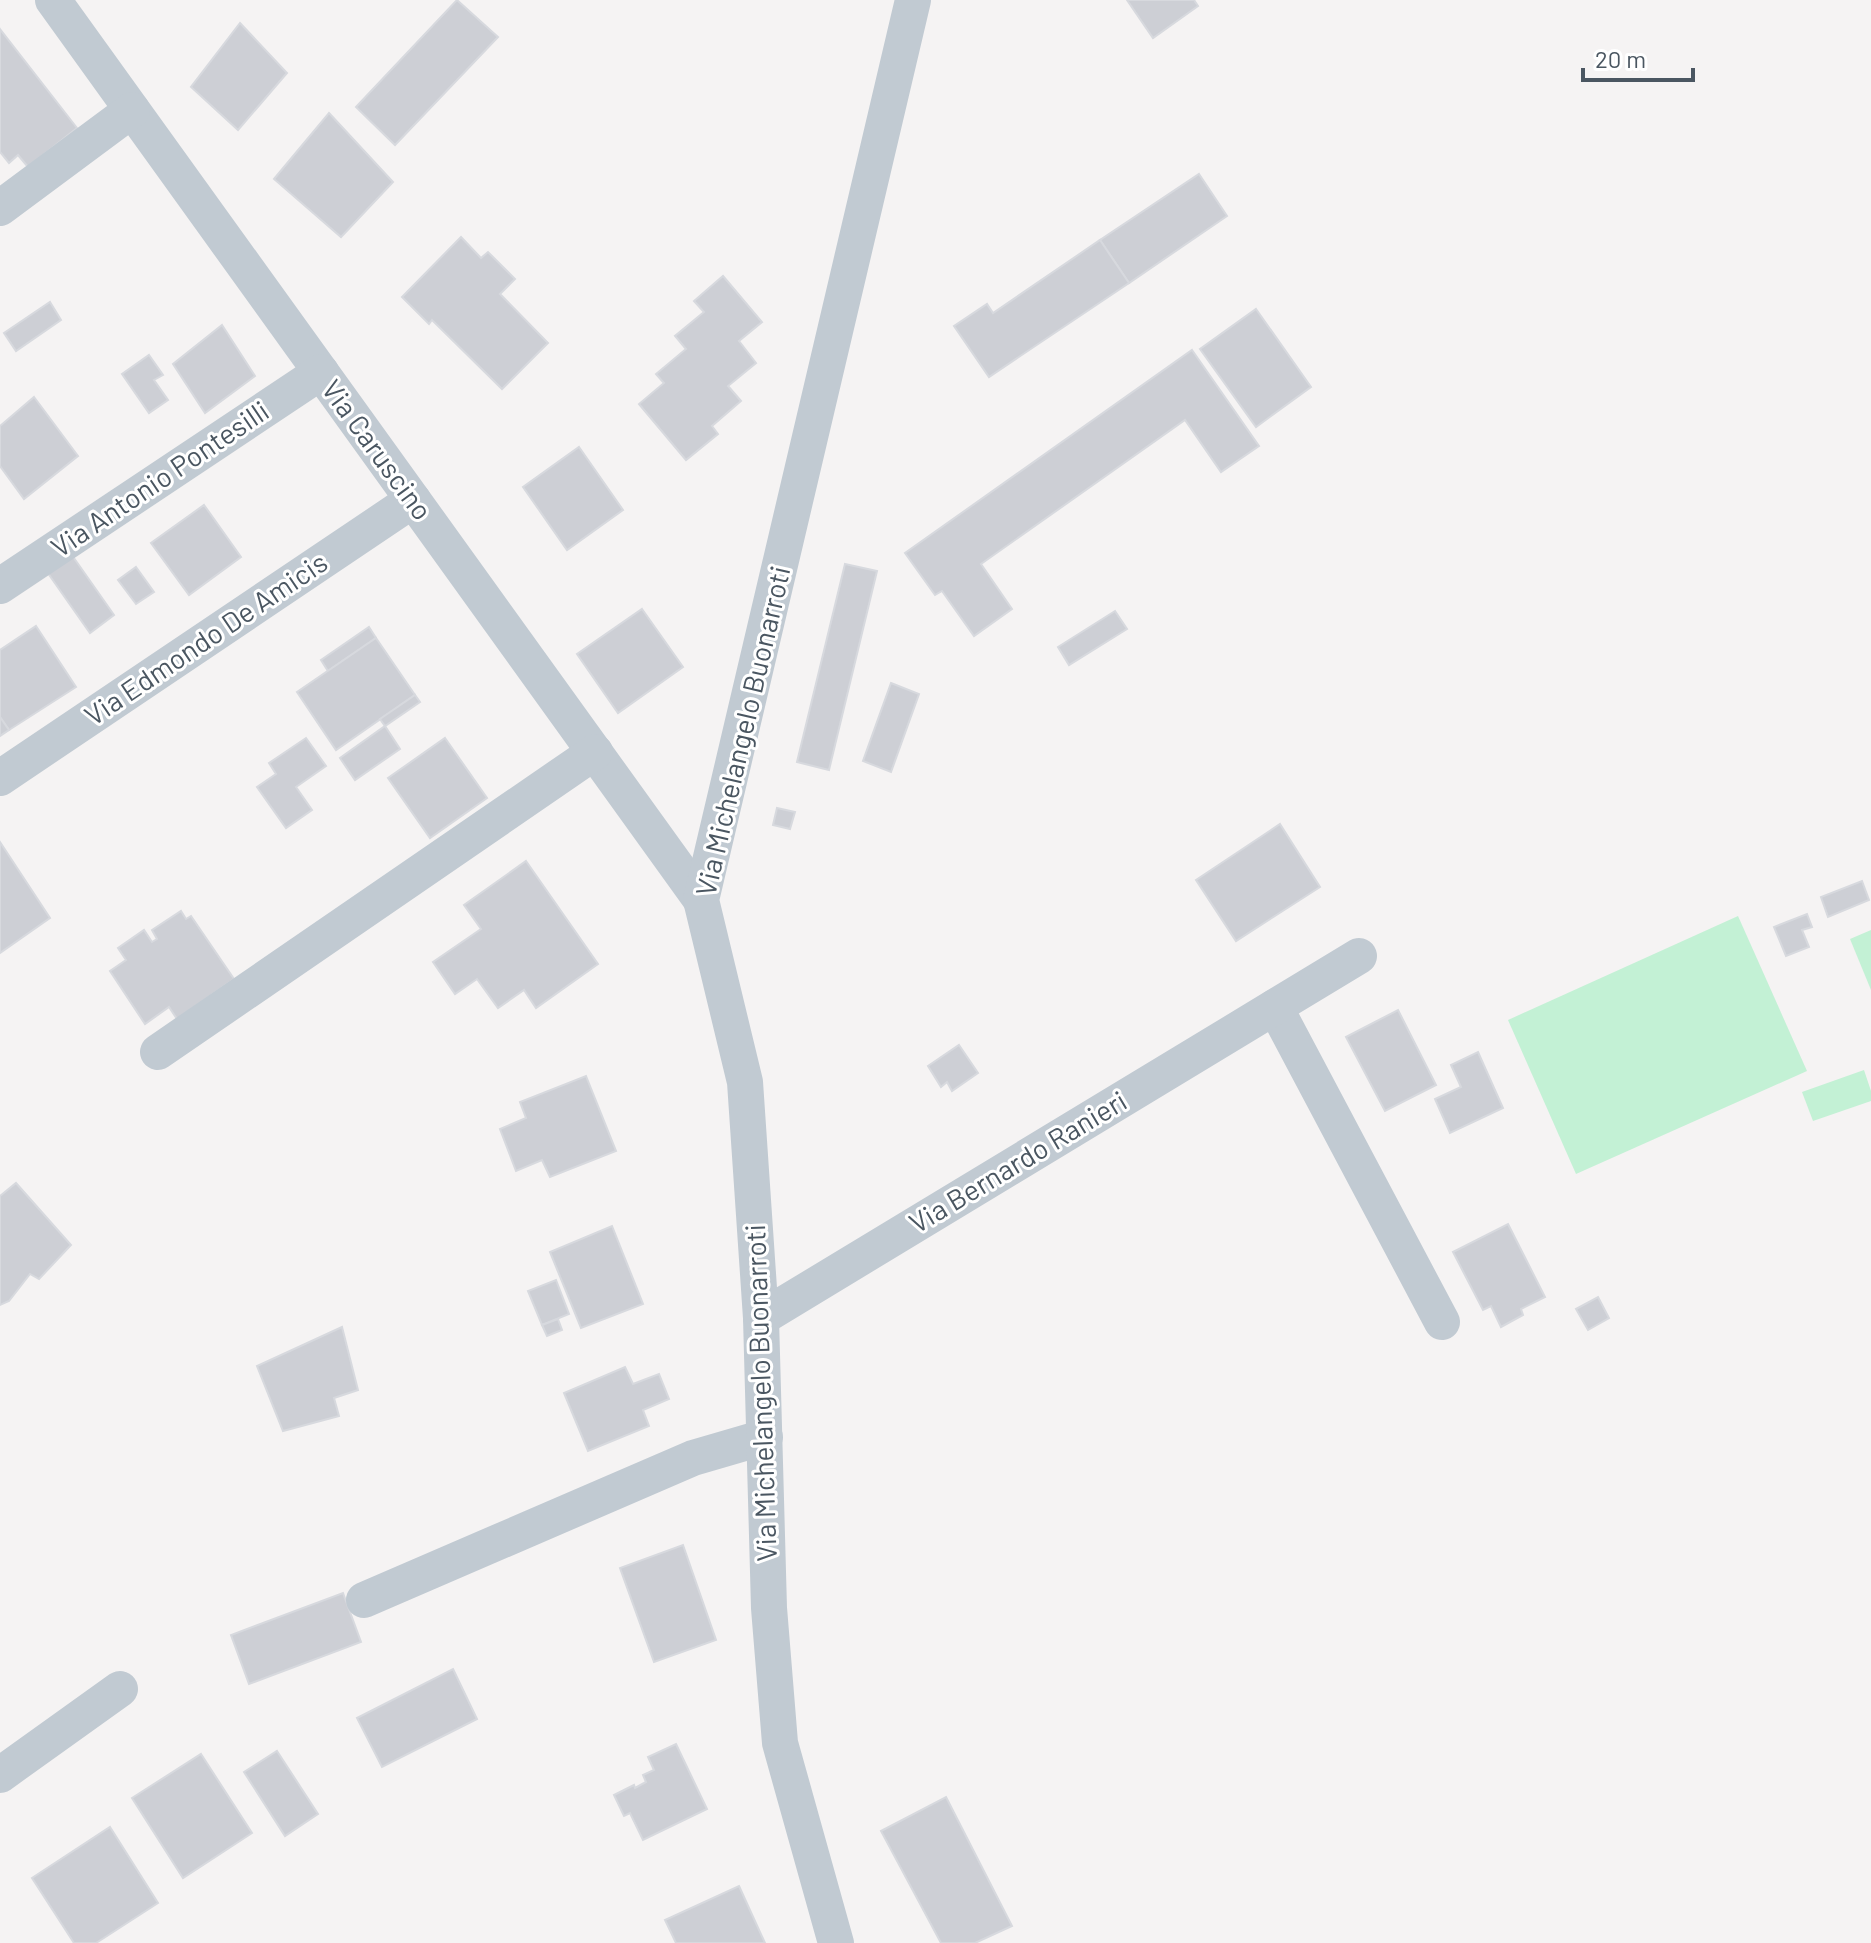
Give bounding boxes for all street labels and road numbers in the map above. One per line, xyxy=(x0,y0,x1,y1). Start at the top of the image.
street label: Via Caruscino xyxy=(316,373,440,526)
street label: Via Antonio Pontesilli xyxy=(44,393,275,564)
street label: Via Edmondo De Amicis xyxy=(78,544,333,732)
street label: Via Michelangelo Buonarroti xyxy=(687,562,797,899)
street label: Via Bernardo Ranieri xyxy=(903,1083,1132,1240)
street label: Via Michelangelo Buonarroti xyxy=(737,1224,783,1562)

